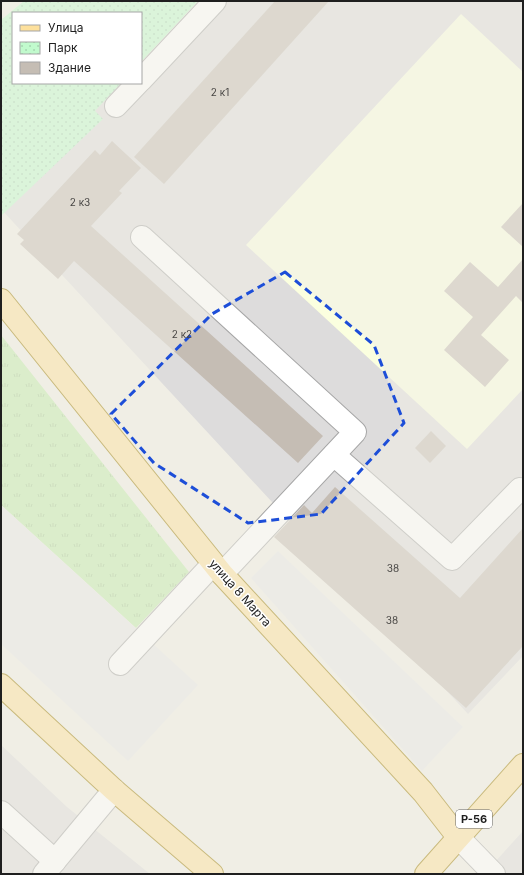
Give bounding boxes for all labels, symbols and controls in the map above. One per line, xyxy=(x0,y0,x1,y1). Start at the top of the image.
legend xyxy=(12,12,142,84)
text: Улица xyxy=(48,20,83,35)
text: Парк xyxy=(48,40,78,55)
text: Здание xyxy=(48,60,91,75)
house number: 2 к1 xyxy=(211,86,229,98)
house number: 2 к3 xyxy=(70,196,90,208)
house number: 2 к2 xyxy=(172,328,192,340)
street label: улица 8 Марта xyxy=(206,556,275,629)
house number: 38 xyxy=(387,562,399,574)
house number: 38 xyxy=(386,614,398,626)
road number: Р-56 xyxy=(456,810,492,828)

